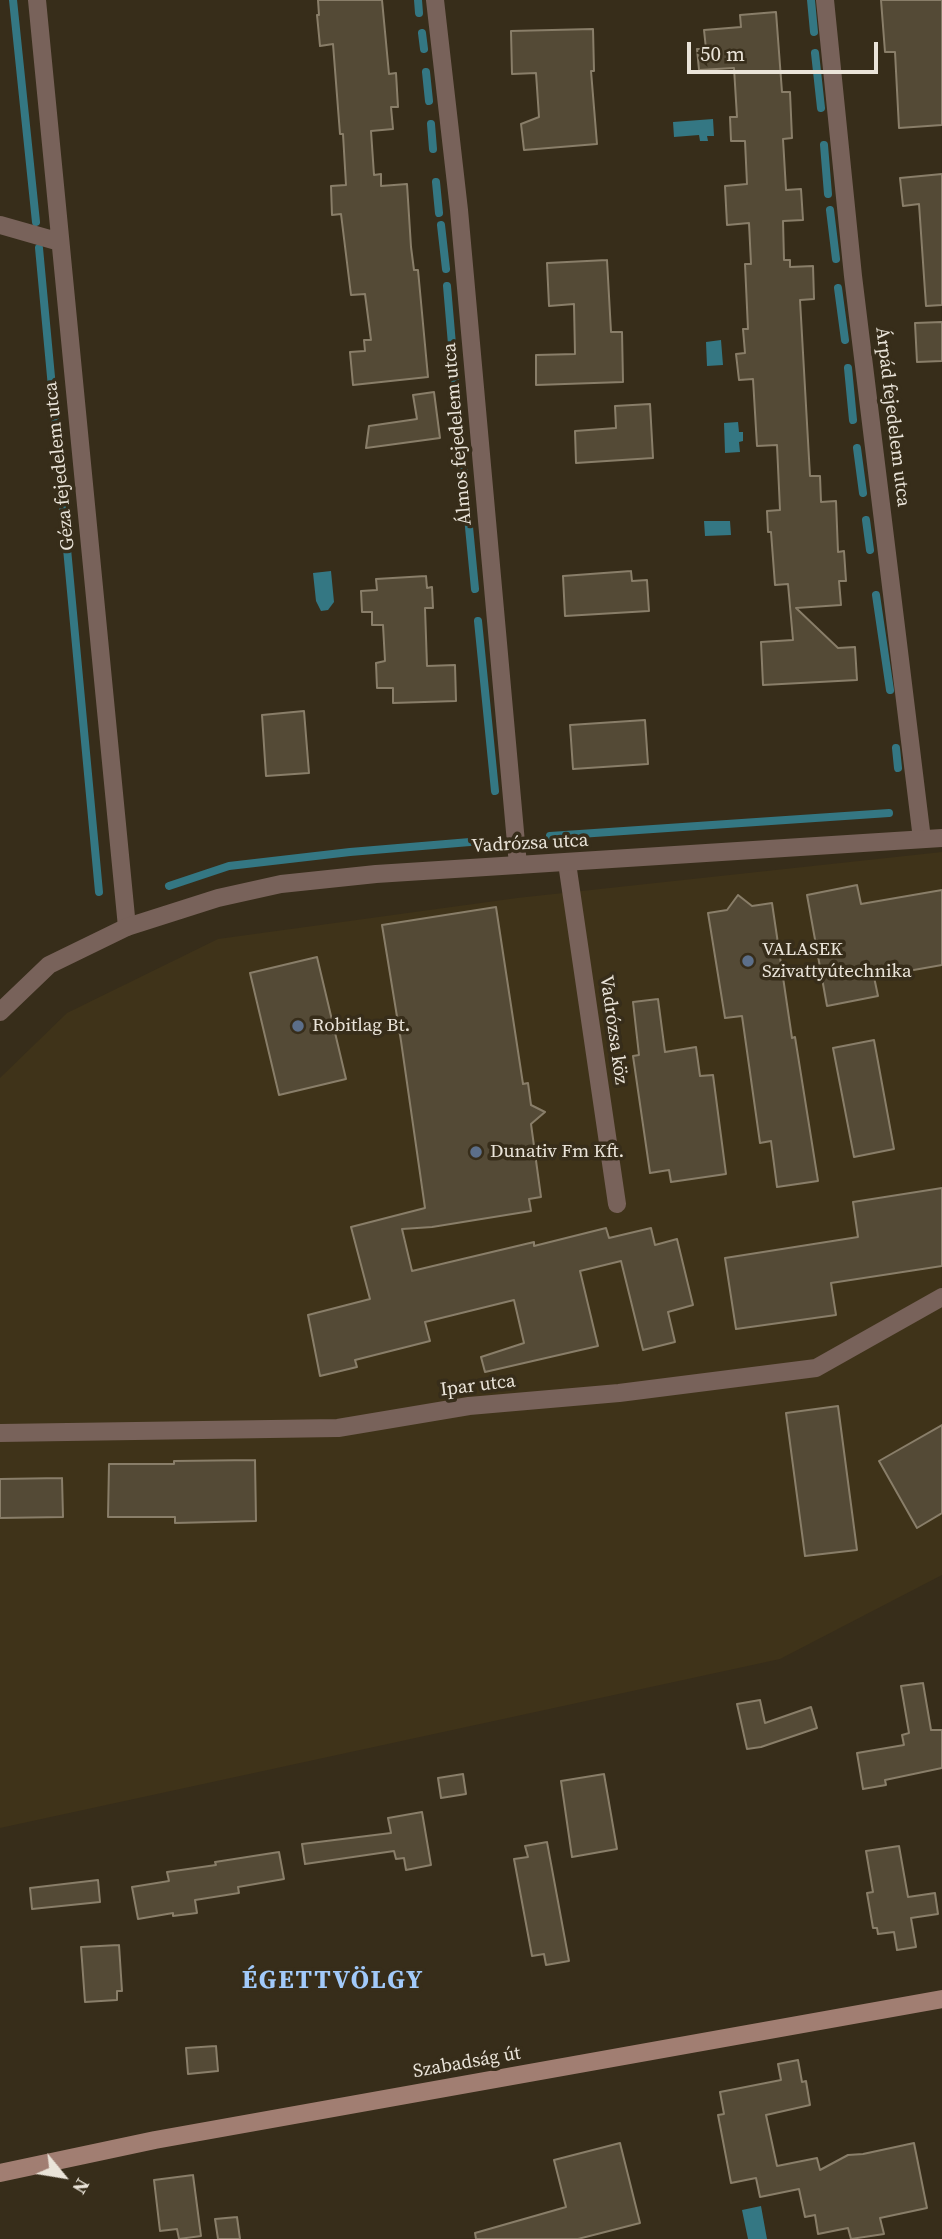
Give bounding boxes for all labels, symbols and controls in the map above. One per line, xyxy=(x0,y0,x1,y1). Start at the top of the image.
scale bar xyxy=(690,28,881,72)
text: 50 m xyxy=(700,39,745,68)
street label: Árpád fejedelem utca xyxy=(870,326,914,508)
street label: Álmos fejedelem utca xyxy=(439,342,477,526)
street label: Géza fejedelem utca xyxy=(40,380,80,552)
street label: Vadrózsa utca xyxy=(471,830,589,858)
place label: VALASEK Szivattyútechnika xyxy=(762,939,912,983)
marker: VALASEK Szivattyútechnika xyxy=(740,953,756,969)
street label: Vadrózsa köz xyxy=(594,974,632,1086)
place label: Robitlag Bt. xyxy=(312,1015,410,1037)
marker: Robitlag Bt. xyxy=(290,1018,306,1034)
place label: Dunativ Fm Kft. xyxy=(490,1141,624,1163)
marker: Dunativ Fm Kft. xyxy=(468,1144,484,1160)
street label: Ipar utca xyxy=(439,1370,517,1402)
district label: ÉGETTVÖLGY xyxy=(243,1965,423,1997)
street label: Szabadság út xyxy=(411,2042,523,2084)
north arrow xyxy=(28,2141,98,2211)
text: N xyxy=(66,2174,96,2199)

